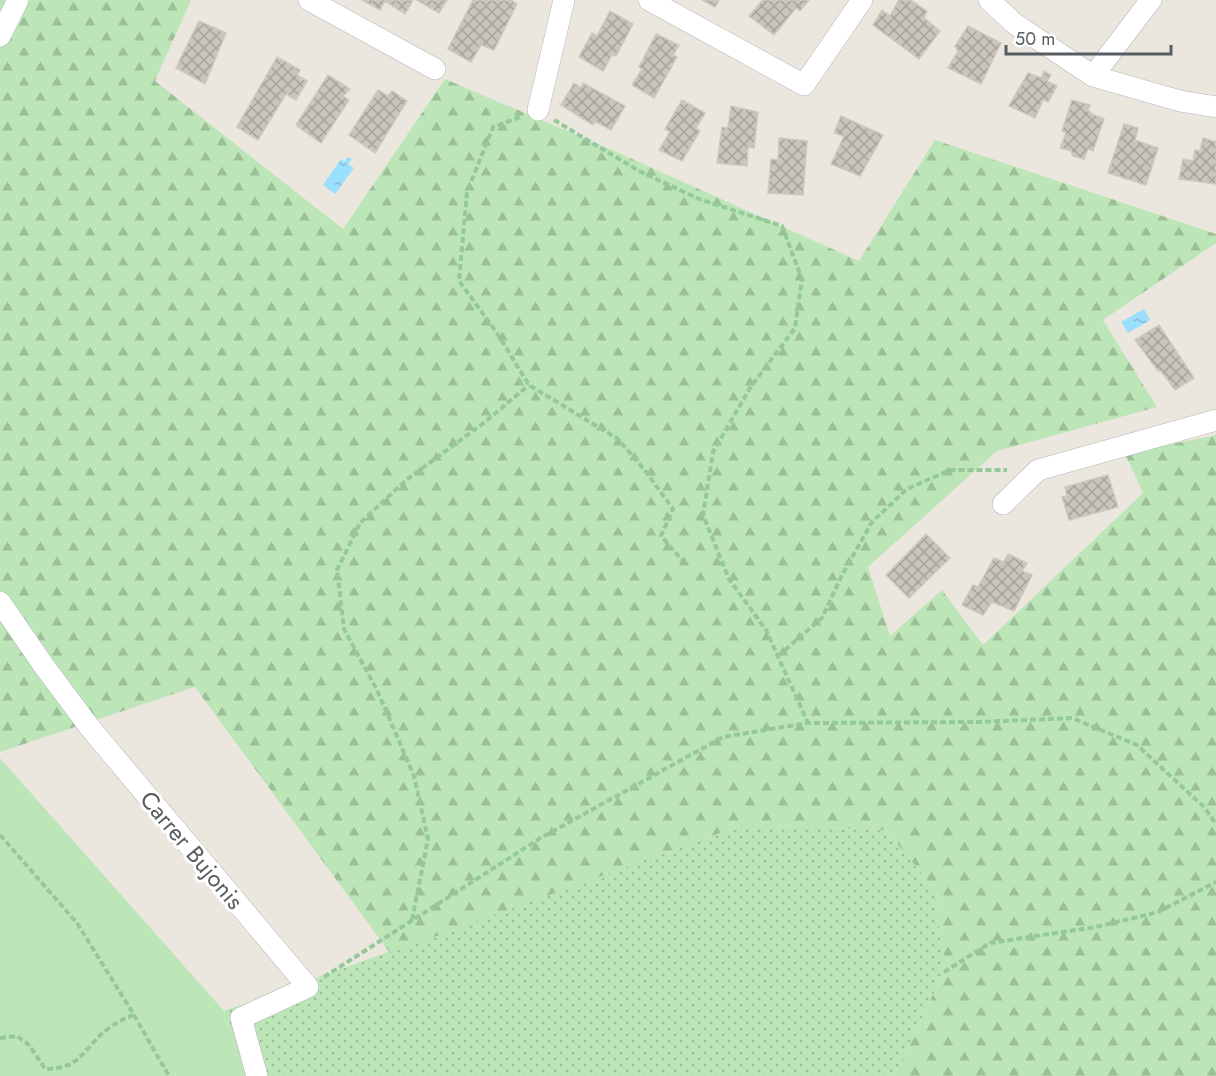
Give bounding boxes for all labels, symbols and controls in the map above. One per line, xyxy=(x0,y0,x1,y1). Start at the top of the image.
scale bar xyxy=(1006,18,1171,56)
text: 50 m xyxy=(1015,26,1055,52)
street label: Carrer Bujonis xyxy=(132,783,252,917)

